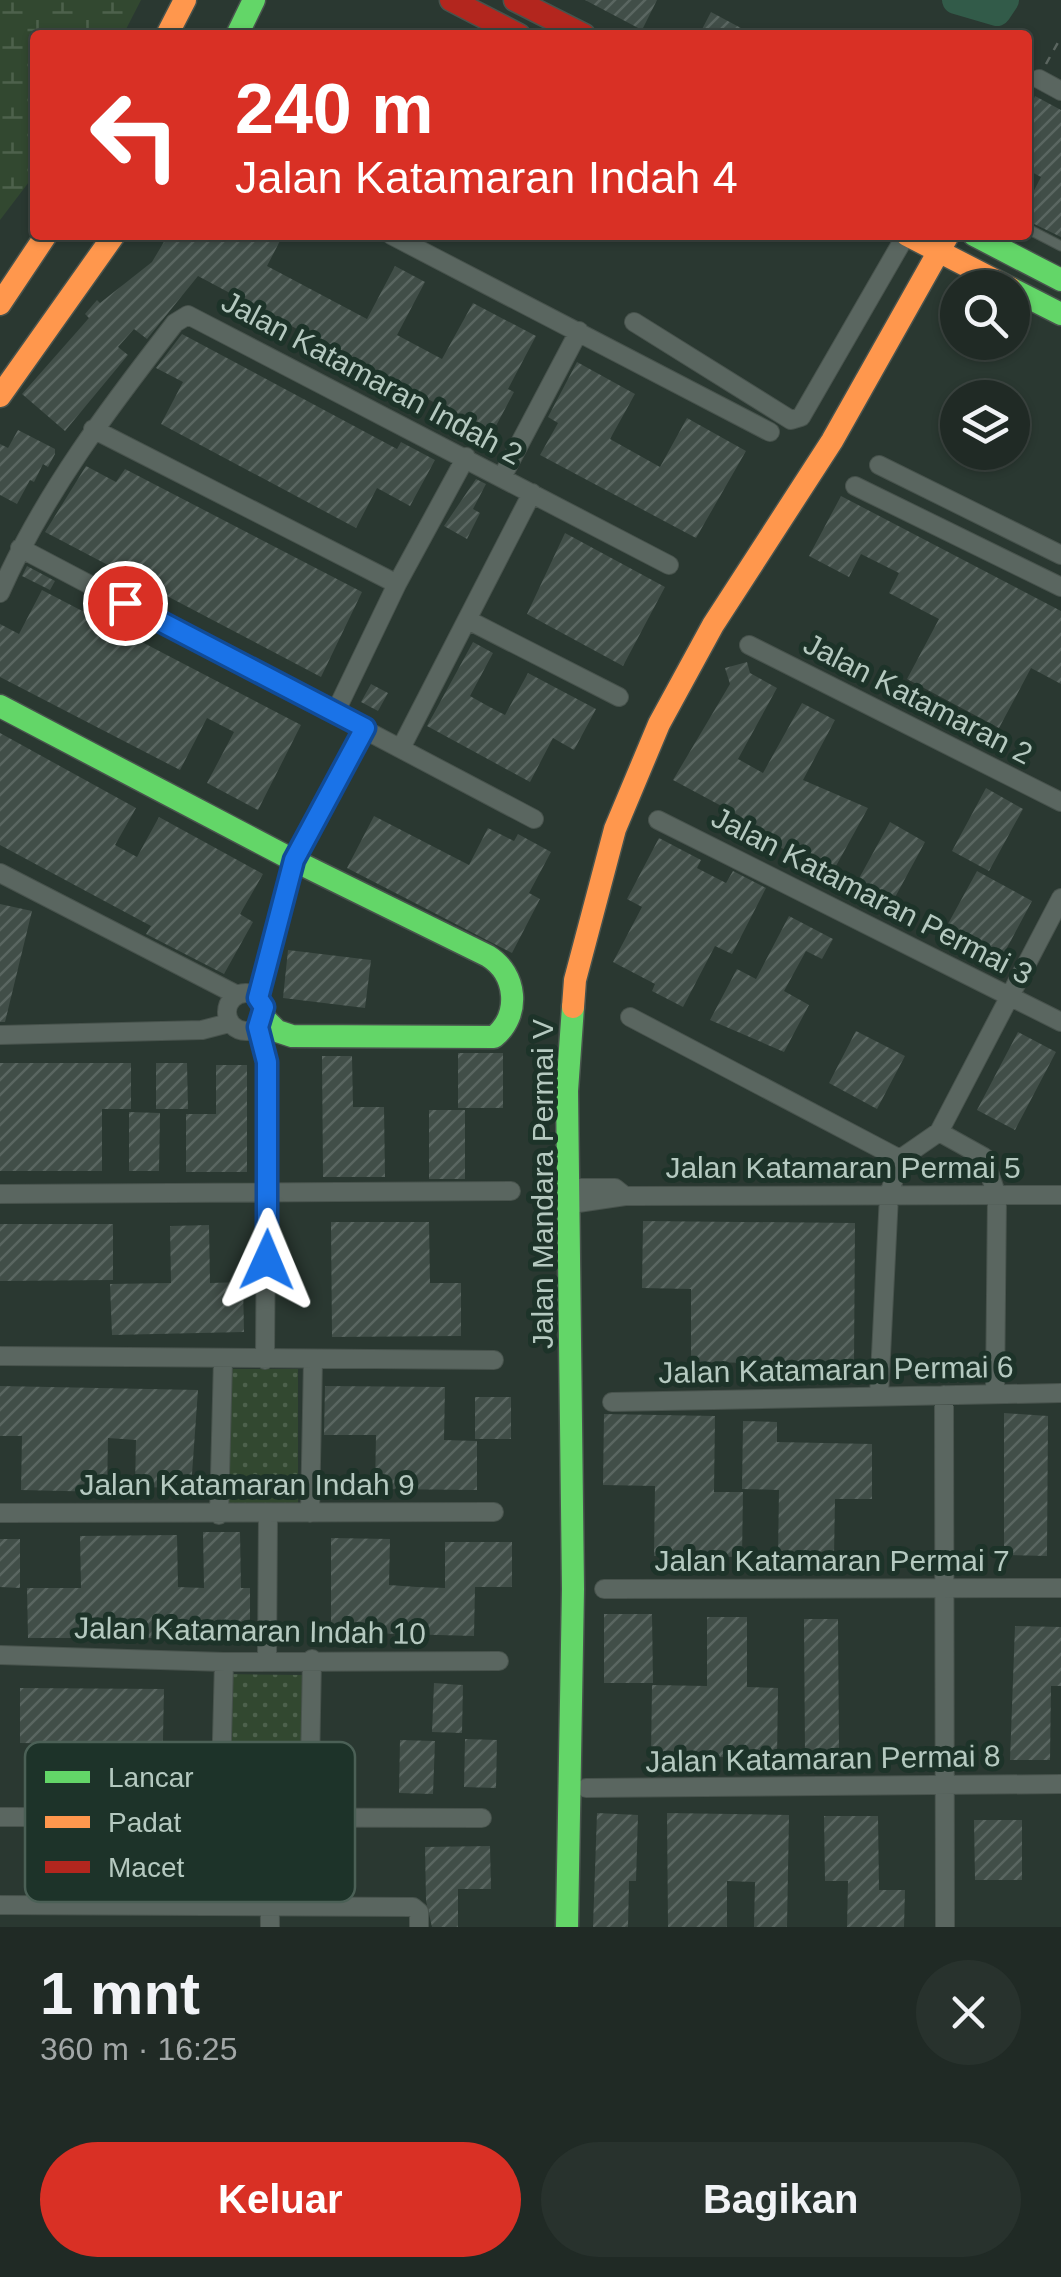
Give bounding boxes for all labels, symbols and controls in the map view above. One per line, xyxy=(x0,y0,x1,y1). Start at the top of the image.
icon: left xyxy=(70,70,200,200)
text: 240 m xyxy=(235,70,433,148)
text: Jalan Katamaran Indah 4 xyxy=(235,152,738,203)
map controls xyxy=(940,270,1030,470)
button: search xyxy=(940,270,1030,360)
street label: Jalan Katamaran Indah 2 xyxy=(216,284,528,471)
button: layers xyxy=(940,380,1030,470)
pin xyxy=(83,561,168,646)
icon: arrive xyxy=(98,576,153,631)
street label: Jalan Katamaran 2 xyxy=(799,627,1038,770)
street label: Jalan Katamaran Permai 3 xyxy=(706,800,1038,991)
street label: Jalan Mandara Permai V xyxy=(526,1019,559,1349)
street label: Jalan Katamaran Permai 5 xyxy=(665,1151,1021,1184)
position arrow xyxy=(215,1208,319,1312)
street label: Jalan Katamaran Permai 6 xyxy=(658,1350,1014,1389)
street label: Jalan Katamaran Indah 9 xyxy=(79,1468,415,1501)
street label: Jalan Katamaran Permai 7 xyxy=(654,1544,1010,1577)
street label: Jalan Katamaran Indah 10 xyxy=(74,1611,426,1650)
street label: Jalan Katamaran Permai 8 xyxy=(645,1739,1001,1778)
legend xyxy=(25,1742,355,1902)
text: Lancar xyxy=(108,1762,194,1793)
text: Padat xyxy=(108,1807,181,1838)
text: Macet xyxy=(108,1852,184,1883)
text: 1 mnt xyxy=(40,1960,200,2027)
button: close xyxy=(916,1960,1021,2065)
text: 360 m · 16:25 xyxy=(40,2031,237,2067)
button: Keluar xyxy=(40,2142,521,2257)
button: Bagikan xyxy=(541,2142,1021,2257)

